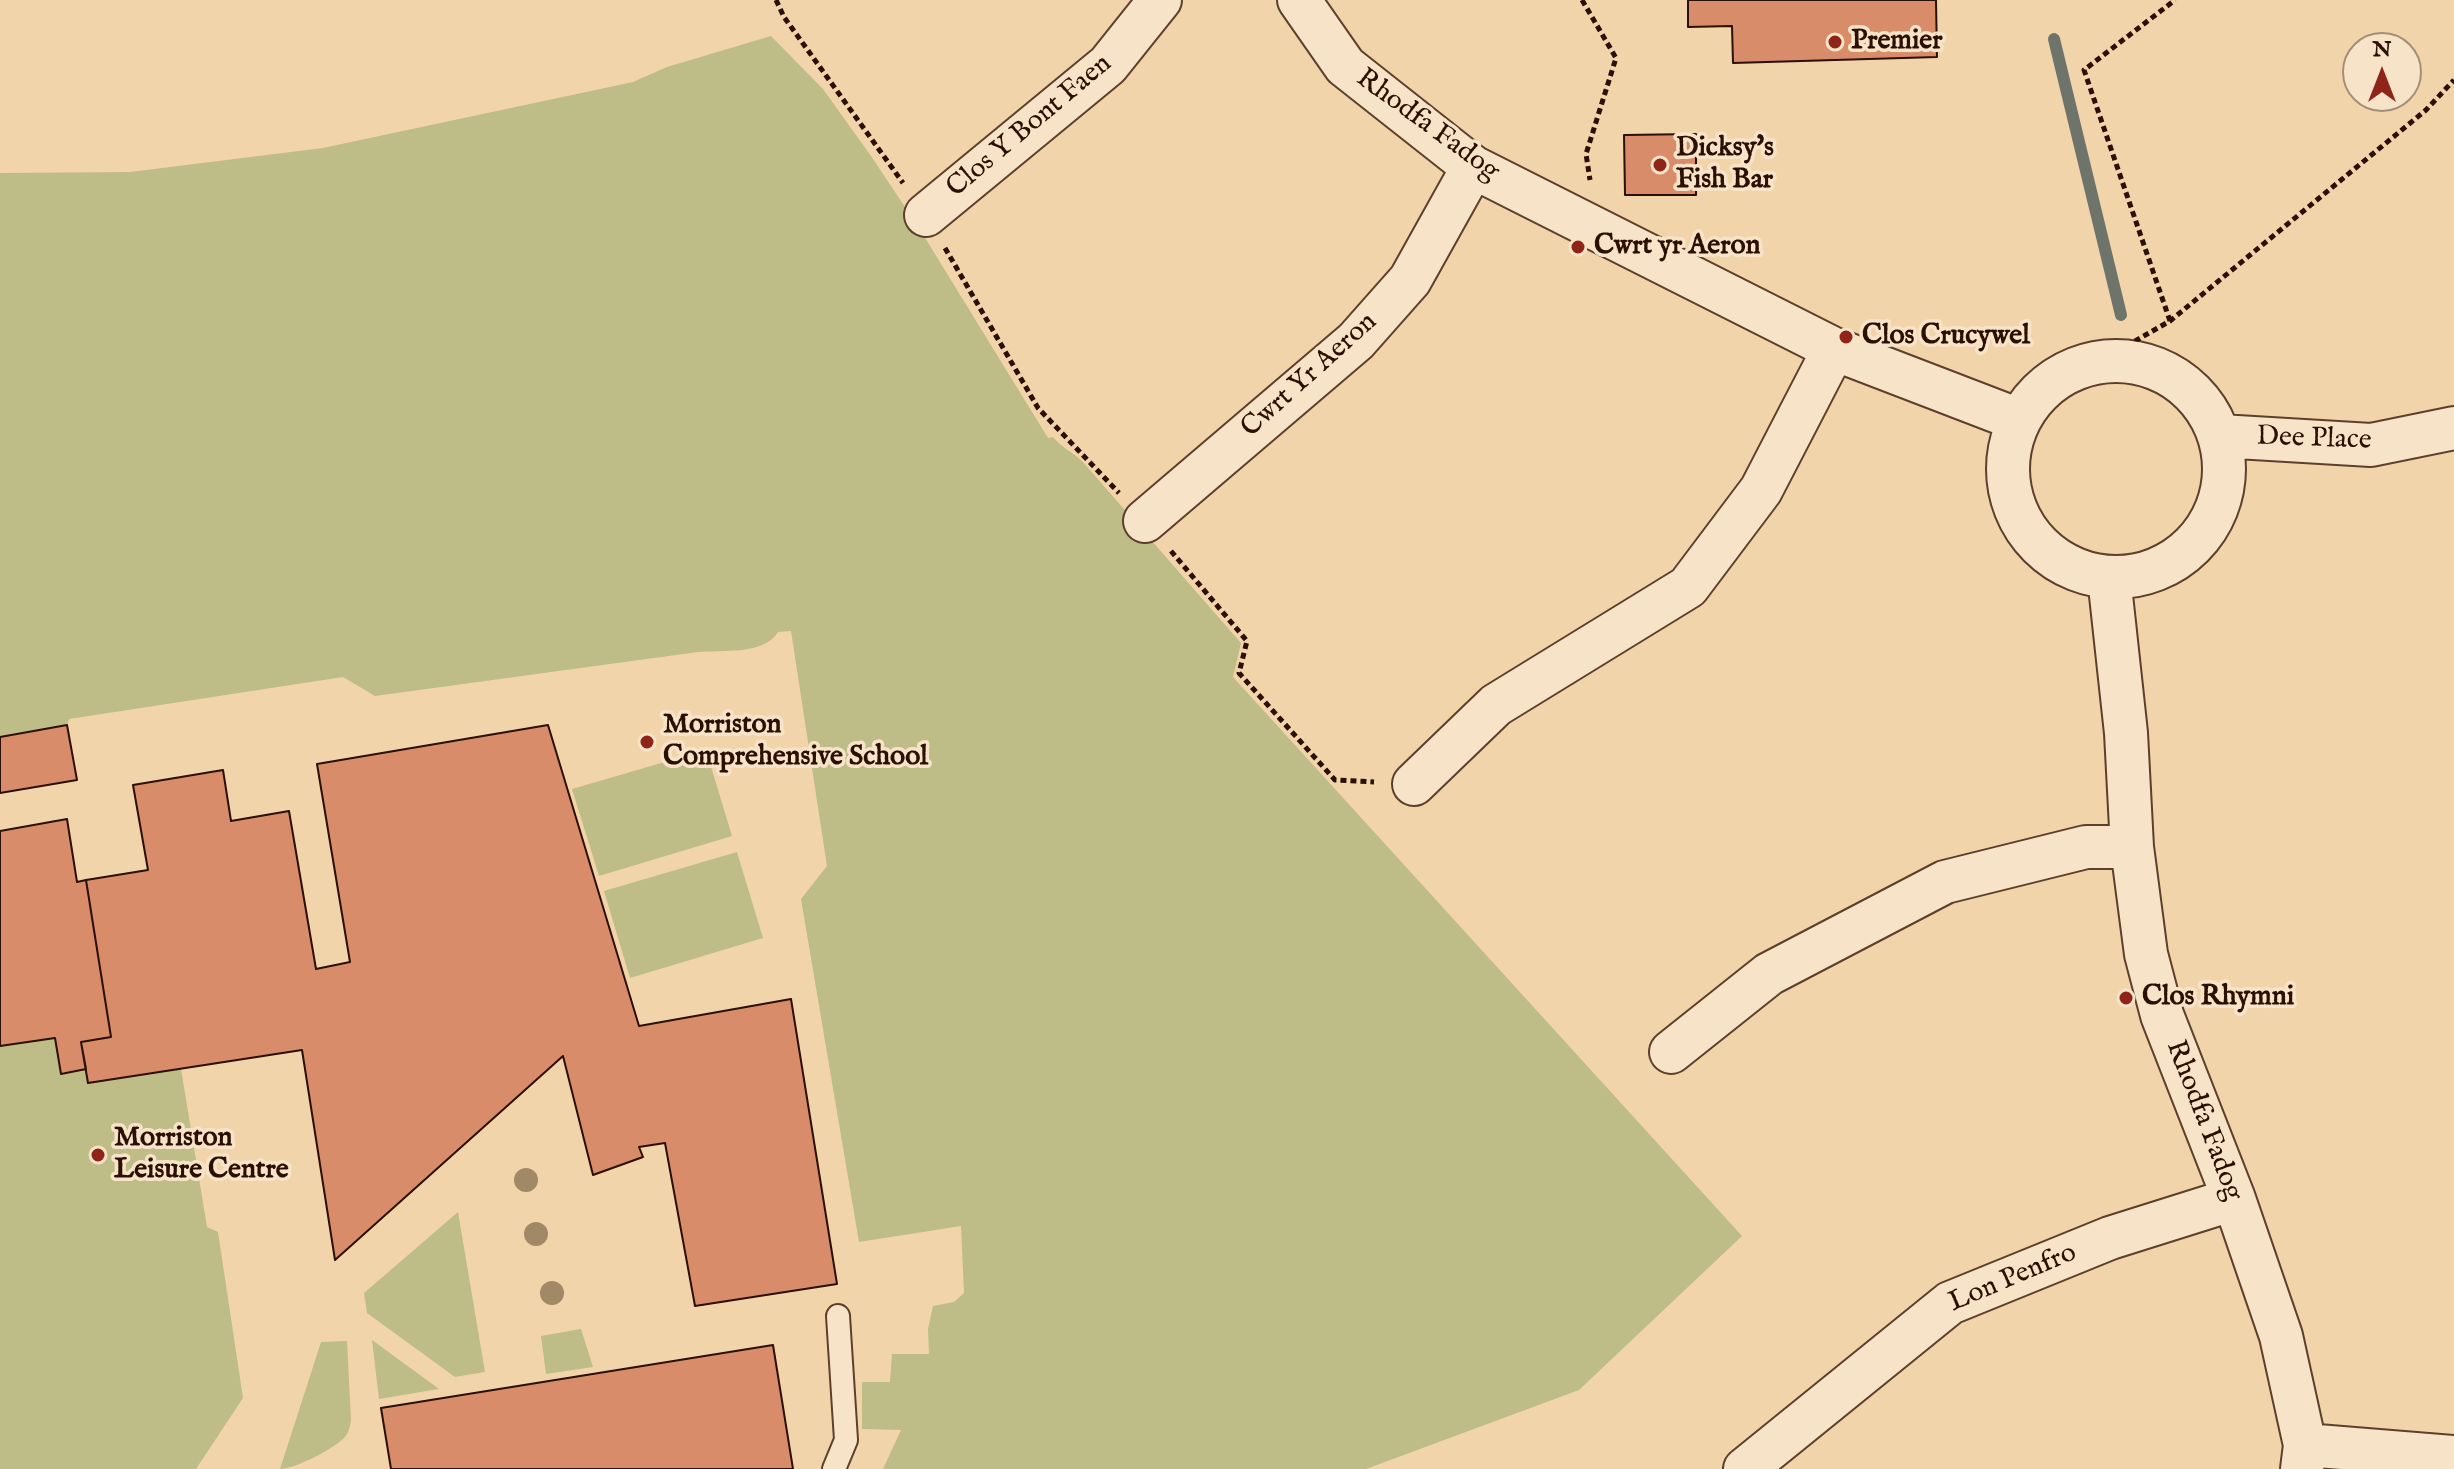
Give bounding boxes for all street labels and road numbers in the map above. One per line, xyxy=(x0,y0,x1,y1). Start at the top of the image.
street label: Clos Y Bont Faen xyxy=(941,48,1119,206)
street label: Rhodfa Fadog xyxy=(1349,63,1505,189)
street label: Cwrt Yr Aeron xyxy=(1235,306,1385,446)
street label: Dee Place xyxy=(2256,421,2372,459)
street label: Rhodfa Fadog xyxy=(2157,1036,2249,1206)
street label: Lon Penfro xyxy=(1944,1237,2082,1321)

